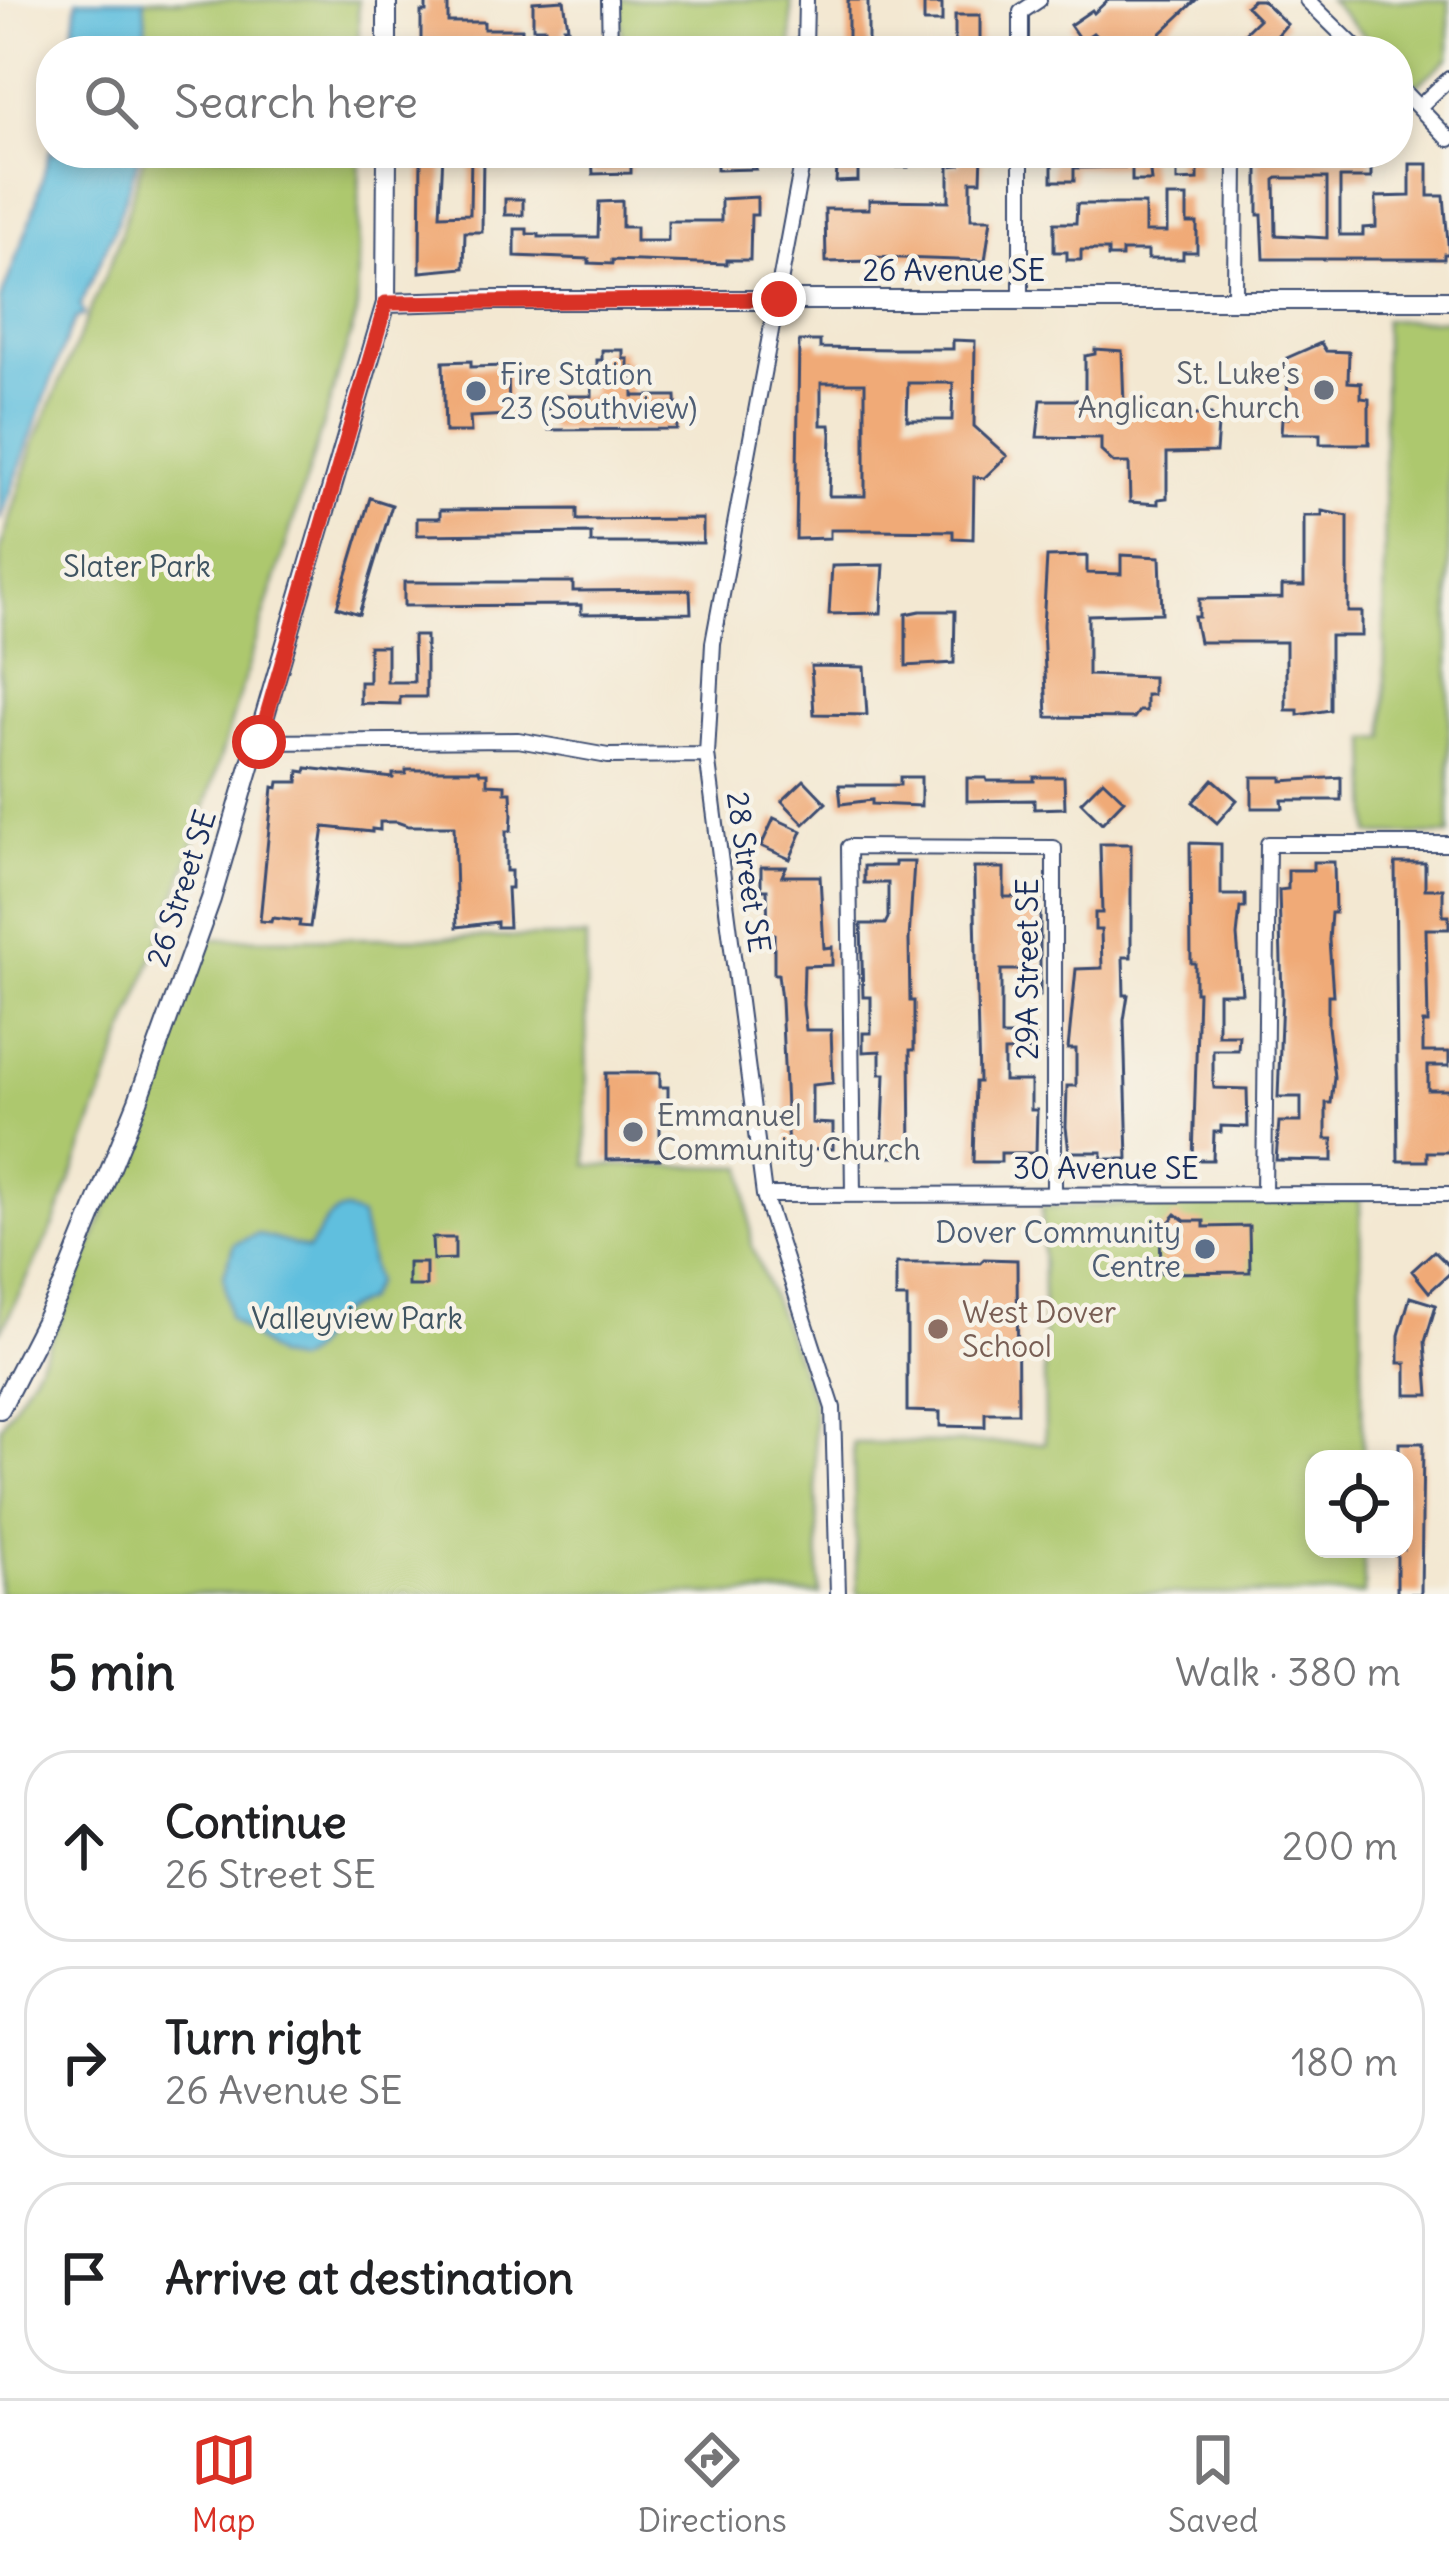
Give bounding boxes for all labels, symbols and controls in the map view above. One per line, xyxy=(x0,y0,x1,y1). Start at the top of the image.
search box xyxy=(36,36,1413,168)
icon: search xyxy=(78,69,144,135)
text: Search here xyxy=(174,74,418,130)
street label: 26 Avenue SE xyxy=(863,251,1045,289)
route end xyxy=(752,272,806,326)
place label: St. Luke's Anglican Church xyxy=(1078,354,1300,426)
place label: Fire Station 23 (Southview) xyxy=(500,355,697,427)
marker: St. Luke's Anglican Church xyxy=(1311,377,1337,403)
marker: Fire Station 23 (Southview) xyxy=(463,378,489,404)
park label: Slater Park xyxy=(63,547,211,585)
route start xyxy=(232,715,286,769)
street label: 28 Street SE xyxy=(719,789,779,955)
street label: 26 Street SE xyxy=(138,805,224,971)
street label: 29A Street SE xyxy=(1008,878,1046,1060)
place label: Emmanuel Community Church xyxy=(657,1096,921,1168)
marker: Emmanuel Community Church xyxy=(620,1119,646,1145)
street label: 30 Avenue SE xyxy=(1013,1149,1199,1187)
place label: Dover Community Centre xyxy=(935,1213,1181,1285)
marker: Dover Community Centre xyxy=(1192,1236,1218,1262)
place label: West Dover School xyxy=(962,1293,1116,1365)
park label: Valleyview Park xyxy=(251,1299,463,1337)
marker: West Dover School xyxy=(925,1316,951,1342)
map controls xyxy=(1305,1450,1413,1558)
button: locate xyxy=(1305,1450,1413,1558)
text: 5 min xyxy=(48,1640,175,1704)
text: Walk · 380 m xyxy=(1175,1648,1401,1697)
text: Continue xyxy=(165,1794,347,1850)
icon: ahead xyxy=(51,1813,117,1879)
text: 200 m xyxy=(1282,1822,1398,1871)
text: 26 Street SE xyxy=(165,1850,376,1899)
text: Turn right xyxy=(165,2010,361,2066)
icon: right xyxy=(51,2029,117,2095)
text: 180 m xyxy=(1291,2038,1398,2087)
text: 26 Avenue SE xyxy=(165,2066,403,2115)
icon: arrive xyxy=(51,2245,117,2311)
text: Arrive at destination xyxy=(165,2250,574,2306)
tab: Map xyxy=(191,2427,257,2541)
tab: Directions xyxy=(638,2427,787,2541)
tab: Saved xyxy=(1168,2427,1258,2541)

